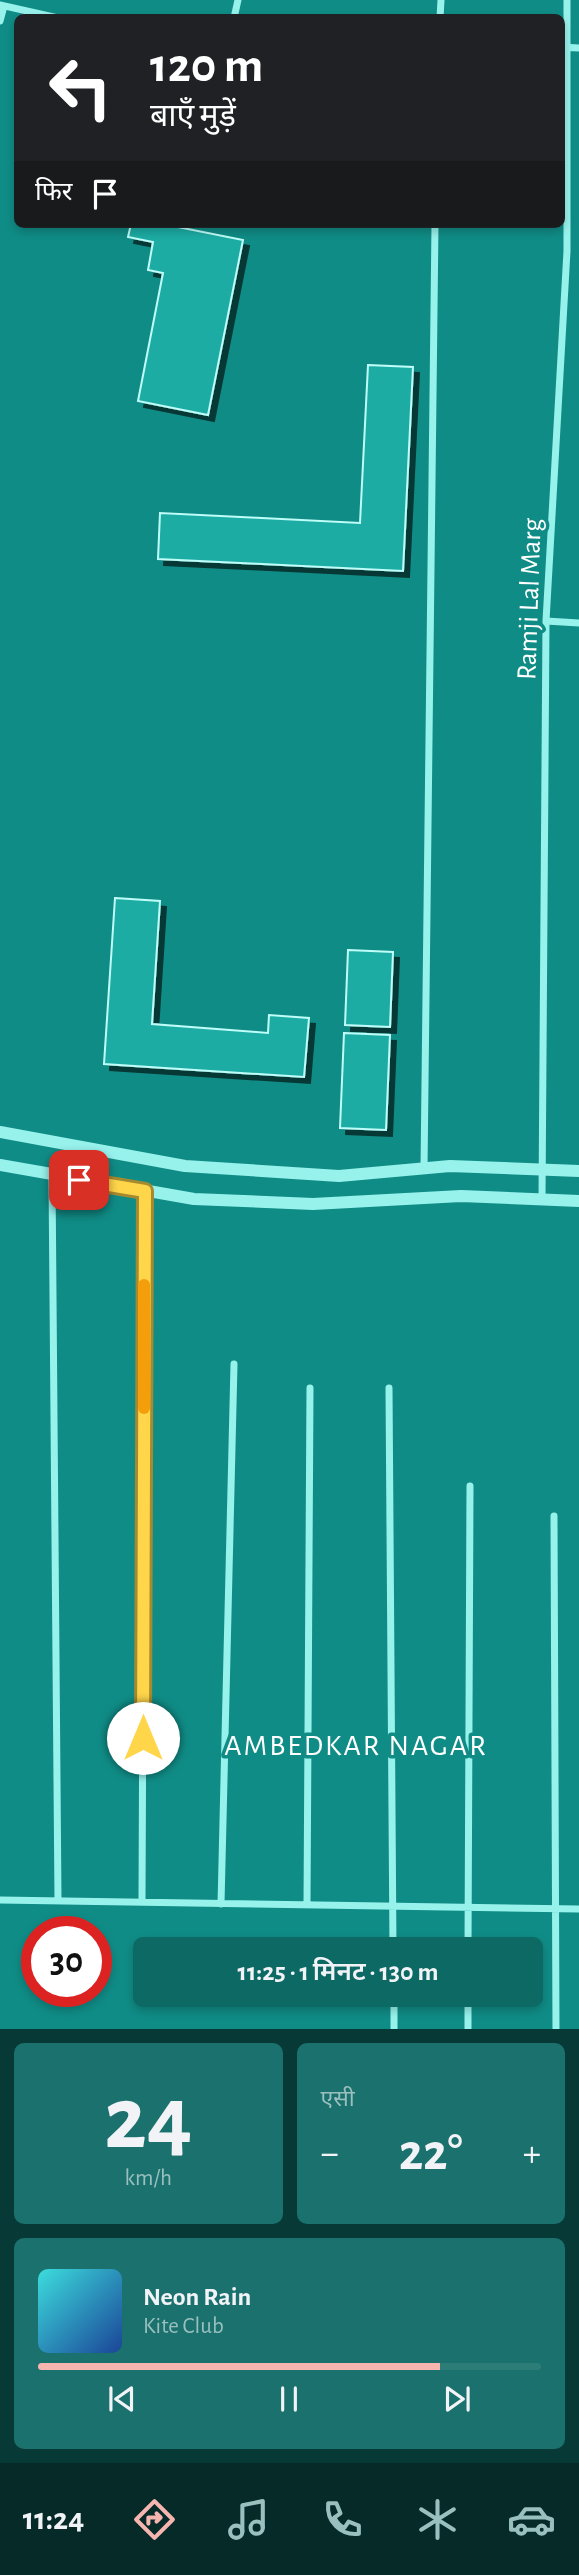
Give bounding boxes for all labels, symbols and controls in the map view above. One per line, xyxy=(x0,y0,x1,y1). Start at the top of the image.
icon: left xyxy=(35,42,126,133)
text: 120 m xyxy=(150,42,263,91)
text: बाएँ मुड़ें xyxy=(150,100,236,132)
icon: arrive xyxy=(86,175,124,213)
text: फिर xyxy=(35,179,72,205)
street label: Ramji Lal Marg xyxy=(513,517,547,681)
pin xyxy=(49,1150,109,1210)
icon: arrive xyxy=(60,1161,98,1199)
position arrow xyxy=(106,1701,180,1775)
district label: AMBEDKAR NAGAR xyxy=(224,1731,488,1761)
speed limit sign: 30 xyxy=(21,1916,112,2007)
text: 11:25 · 1 मिनट · 130 m xyxy=(238,1959,438,1985)
text: 24 xyxy=(104,2074,193,2165)
text: एसी xyxy=(321,2088,355,2111)
text: 22° xyxy=(399,2127,463,2179)
text: − xyxy=(321,2135,339,2173)
text: + xyxy=(523,2135,541,2173)
text: km/h xyxy=(125,2167,172,2190)
text: Neon Rain xyxy=(143,2284,251,2310)
text: Kite Club xyxy=(143,2315,224,2338)
icon: previous xyxy=(103,2380,141,2418)
icon: pause xyxy=(270,2380,308,2418)
icon: next xyxy=(438,2380,476,2418)
icon: directions xyxy=(130,2495,179,2544)
icon: music xyxy=(224,2495,273,2544)
icon: phone xyxy=(318,2495,367,2544)
icon: climate xyxy=(413,2495,462,2544)
icon: car xyxy=(507,2495,556,2544)
text: 11:24 xyxy=(23,2503,84,2535)

